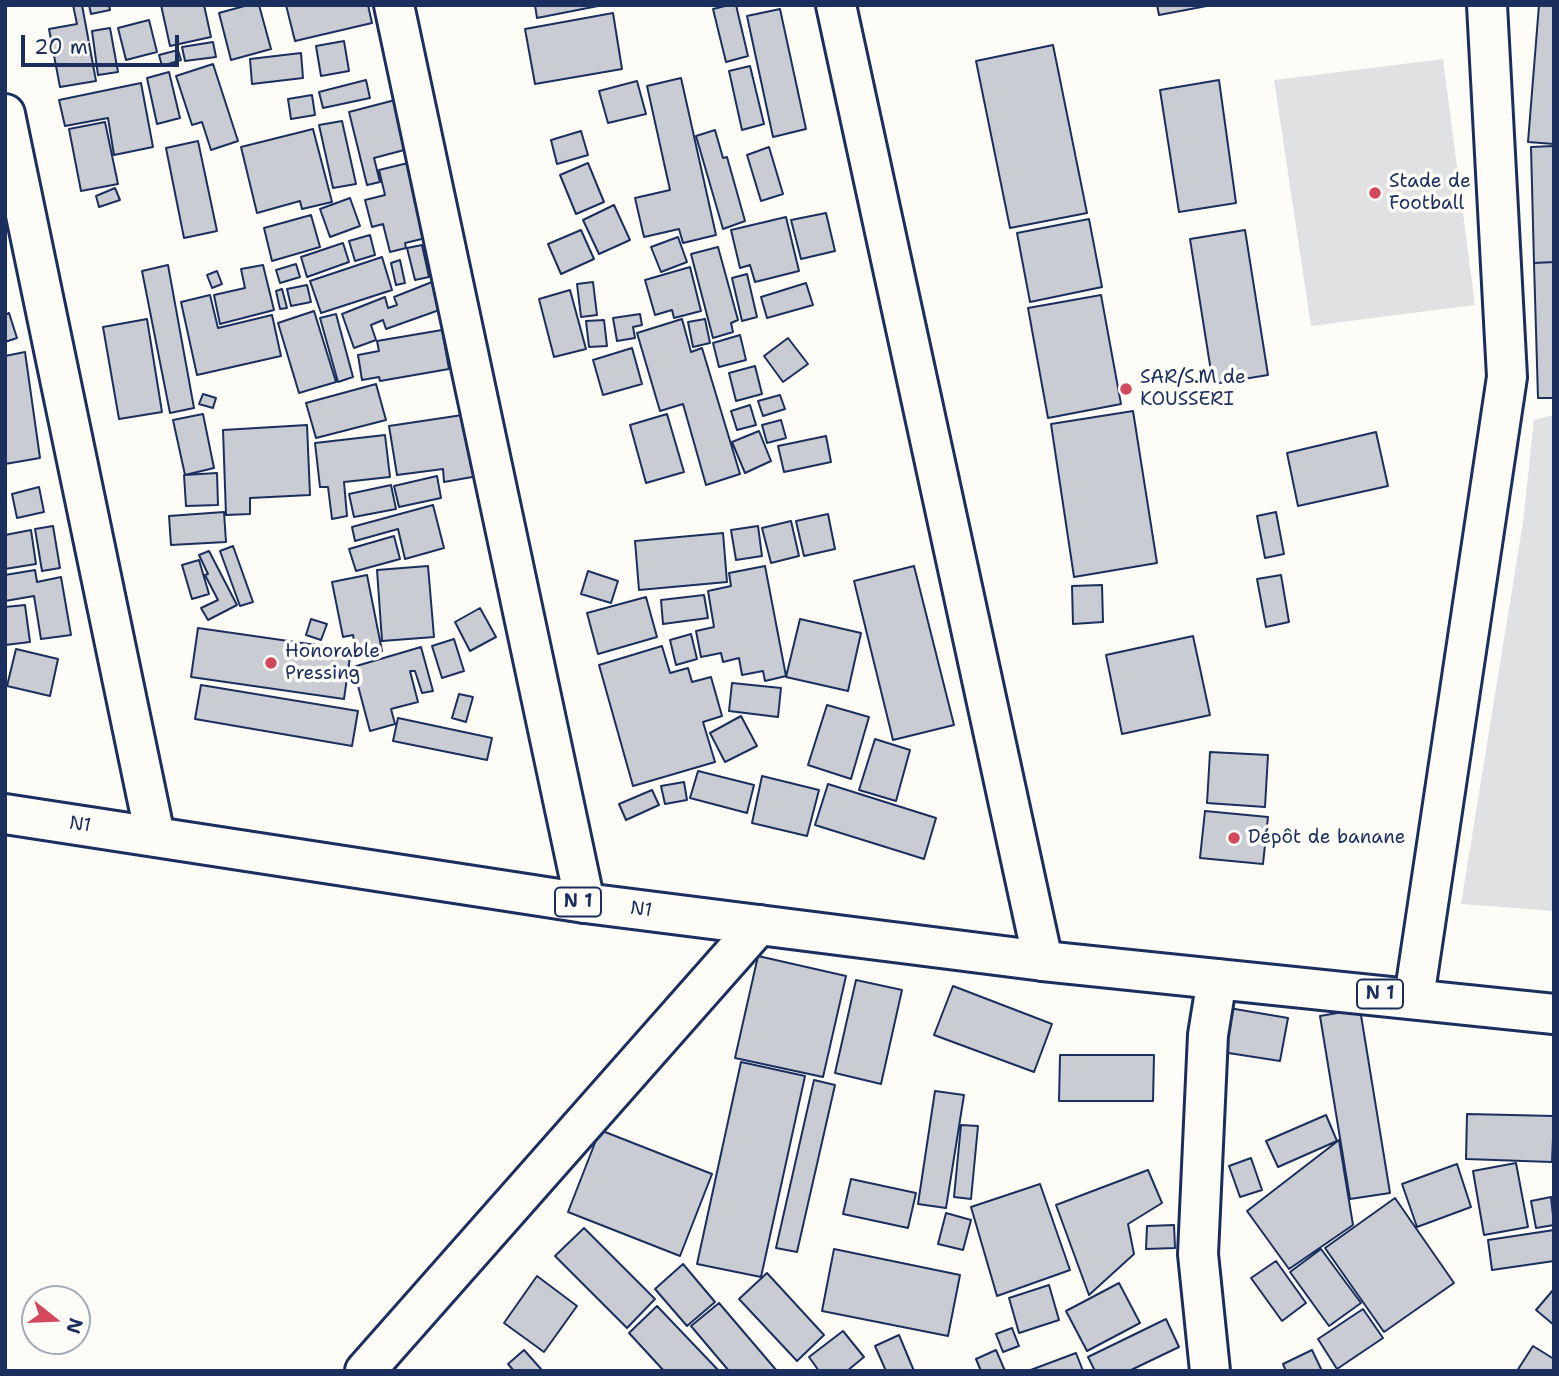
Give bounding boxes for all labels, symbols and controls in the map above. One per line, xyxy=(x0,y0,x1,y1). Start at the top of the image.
scale bar xyxy=(24,21,182,65)
text: 20 m xyxy=(34,33,88,61)
place label: Stade de Football xyxy=(1389,171,1471,215)
marker: Stade de Football xyxy=(1367,185,1383,201)
place label: SAR/S.M de KOUSSERI xyxy=(1140,367,1246,411)
marker: SAR/S.M de KOUSSERI xyxy=(1118,381,1134,397)
place label: Honorable Pressing xyxy=(285,641,380,685)
marker: Honorable Pressing xyxy=(263,655,279,671)
street label: N1 xyxy=(68,812,92,838)
place label: Dépôt de banane xyxy=(1248,827,1406,849)
marker: Dépôt de banane xyxy=(1226,830,1242,846)
road number: N 1 xyxy=(555,888,601,917)
street label: N1 xyxy=(629,897,653,923)
road number: N 1 xyxy=(1357,979,1403,1009)
north arrow xyxy=(21,1285,91,1355)
text: N xyxy=(60,1315,89,1337)

